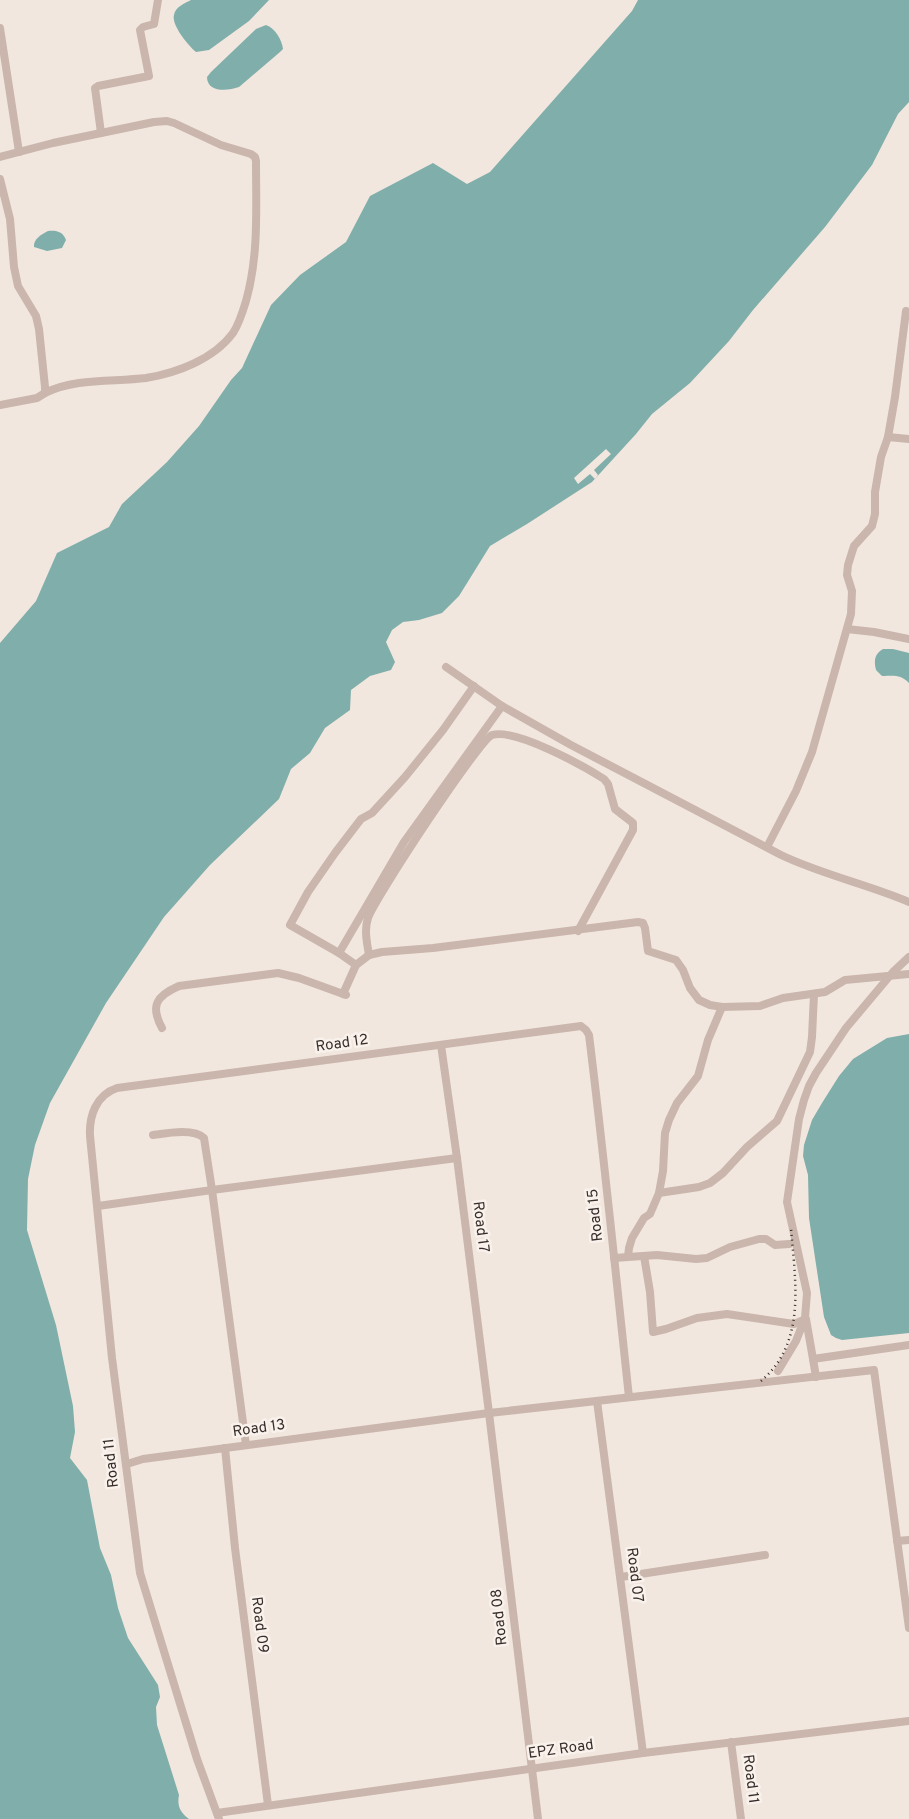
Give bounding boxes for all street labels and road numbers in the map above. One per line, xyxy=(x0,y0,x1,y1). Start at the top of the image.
street label: Road 12 xyxy=(314,1031,370,1057)
street label: Road 15 xyxy=(584,1188,608,1242)
street label: Road 17 xyxy=(467,1200,493,1254)
street label: Road 13 xyxy=(231,1416,287,1442)
street label: Road 11 xyxy=(100,1437,124,1489)
street label: Road 07 xyxy=(621,1546,647,1604)
street label: Road 08 xyxy=(488,1588,512,1646)
street label: Road 09 xyxy=(246,1596,272,1654)
street label: EPZ Road xyxy=(527,1736,595,1764)
street label: Road 11 xyxy=(738,1753,762,1805)

